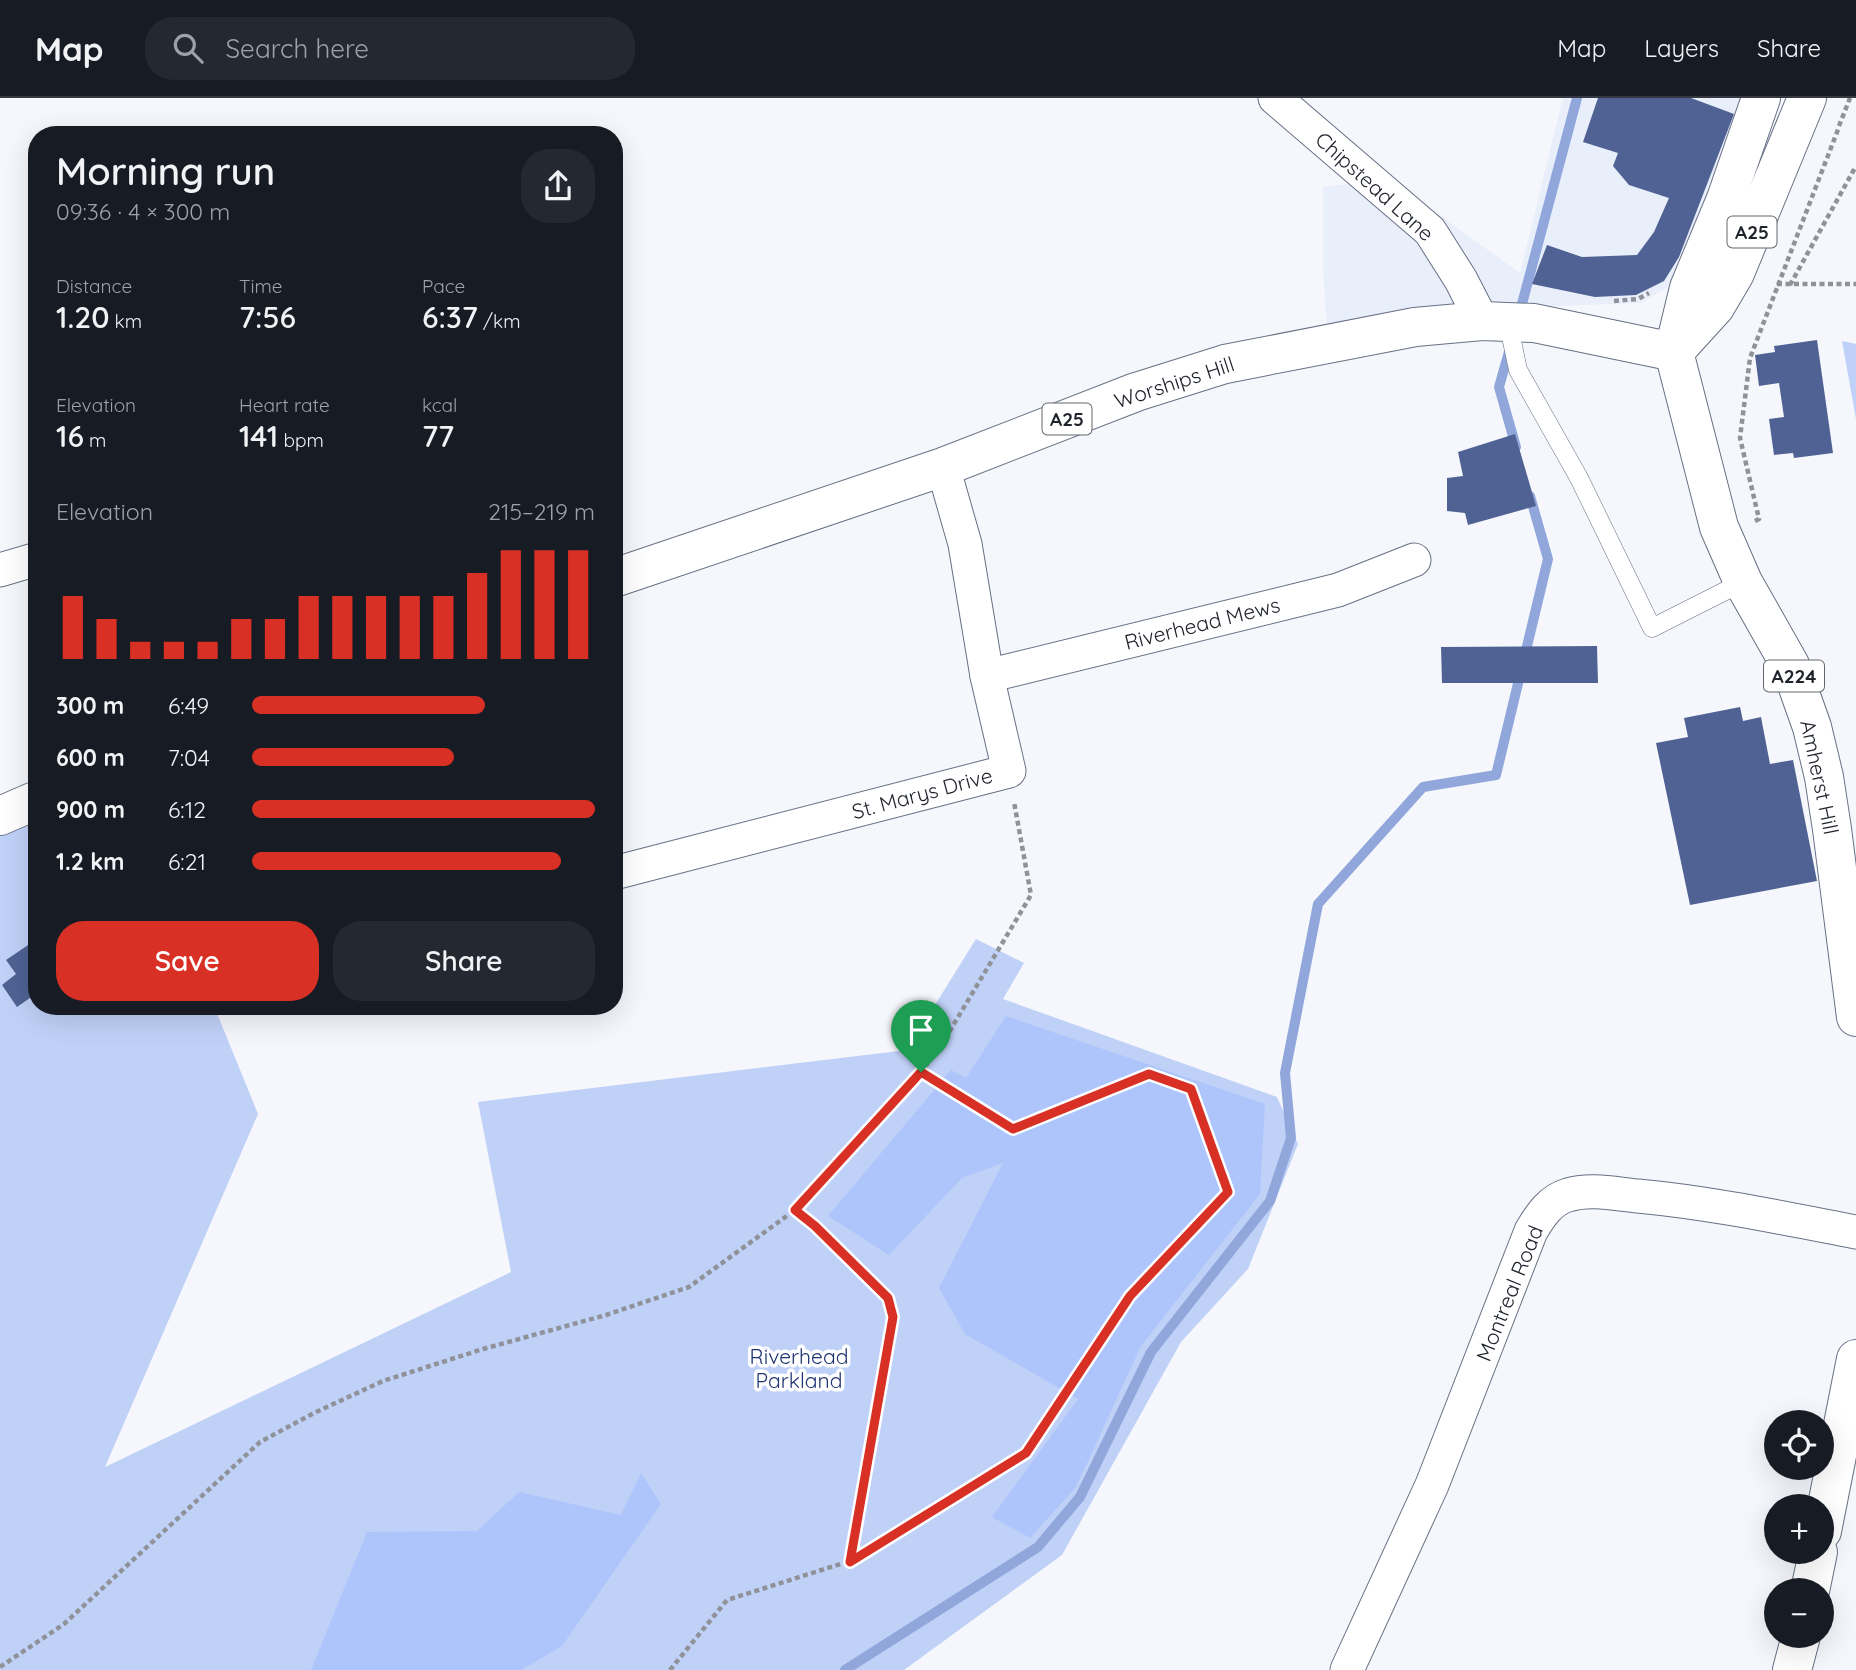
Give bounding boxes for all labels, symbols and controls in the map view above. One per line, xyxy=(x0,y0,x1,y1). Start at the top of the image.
search box xyxy=(145,17,635,80)
text: Map xyxy=(35,28,103,69)
icon: search xyxy=(169,29,207,67)
text: Search here xyxy=(225,32,369,65)
text: Map xyxy=(1557,33,1606,63)
text: Layers xyxy=(1644,33,1719,63)
text: Share xyxy=(1757,33,1821,63)
street label: Chipstead Lane xyxy=(1310,126,1440,246)
text: Morning run xyxy=(56,147,275,195)
button: share xyxy=(521,149,595,223)
text: 09:36 · 4 × 300 m xyxy=(56,197,230,226)
road number: A25 xyxy=(1728,216,1776,248)
text: Distance xyxy=(56,274,132,298)
text: Time xyxy=(239,274,283,298)
text: Pace xyxy=(422,274,465,298)
text: 1.20 xyxy=(56,298,109,336)
text: 7:56 xyxy=(239,298,296,336)
text: 6:37 xyxy=(422,298,478,336)
text: km xyxy=(109,309,142,333)
text: /km xyxy=(478,309,520,333)
street label: Worships Hill xyxy=(1111,350,1237,414)
text: Elevation xyxy=(56,393,136,417)
text: Heart rate xyxy=(239,393,330,417)
text: kcal xyxy=(422,393,457,417)
road number: A25 xyxy=(1042,404,1092,434)
text: 16 xyxy=(56,417,84,455)
text: 141 xyxy=(239,417,278,455)
text: 77 xyxy=(422,417,454,455)
text: m xyxy=(84,428,106,452)
text: bpm xyxy=(278,428,324,452)
text: Elevation xyxy=(56,497,153,526)
text: 215–219 m xyxy=(488,497,595,526)
street label: Riverhead Mews xyxy=(1122,591,1282,655)
road number: A224 xyxy=(1764,660,1824,692)
text: 300 m xyxy=(56,691,124,720)
text: 6:49 xyxy=(168,691,209,720)
street label: Amherst Hill xyxy=(1795,717,1845,837)
text: 600 m xyxy=(56,743,125,772)
text: 7:04 xyxy=(168,743,210,772)
street label: St. Marys Drive xyxy=(849,762,995,824)
text: 900 m xyxy=(56,795,125,824)
text: 6:12 xyxy=(168,795,206,824)
text: 1.2 km xyxy=(56,847,125,876)
text: 6:21 xyxy=(168,847,206,876)
button: Save xyxy=(56,921,319,1001)
button: Share xyxy=(333,921,595,1001)
pin xyxy=(891,1000,951,1072)
icon: arrive xyxy=(902,1011,940,1049)
street label: Montreal Road xyxy=(1470,1221,1548,1365)
park label: Riverhead Parkland xyxy=(750,1343,848,1393)
map controls xyxy=(1764,1410,1834,1648)
button: locate xyxy=(1764,1410,1834,1480)
button: + xyxy=(1764,1494,1834,1564)
button: − xyxy=(1764,1578,1834,1648)

